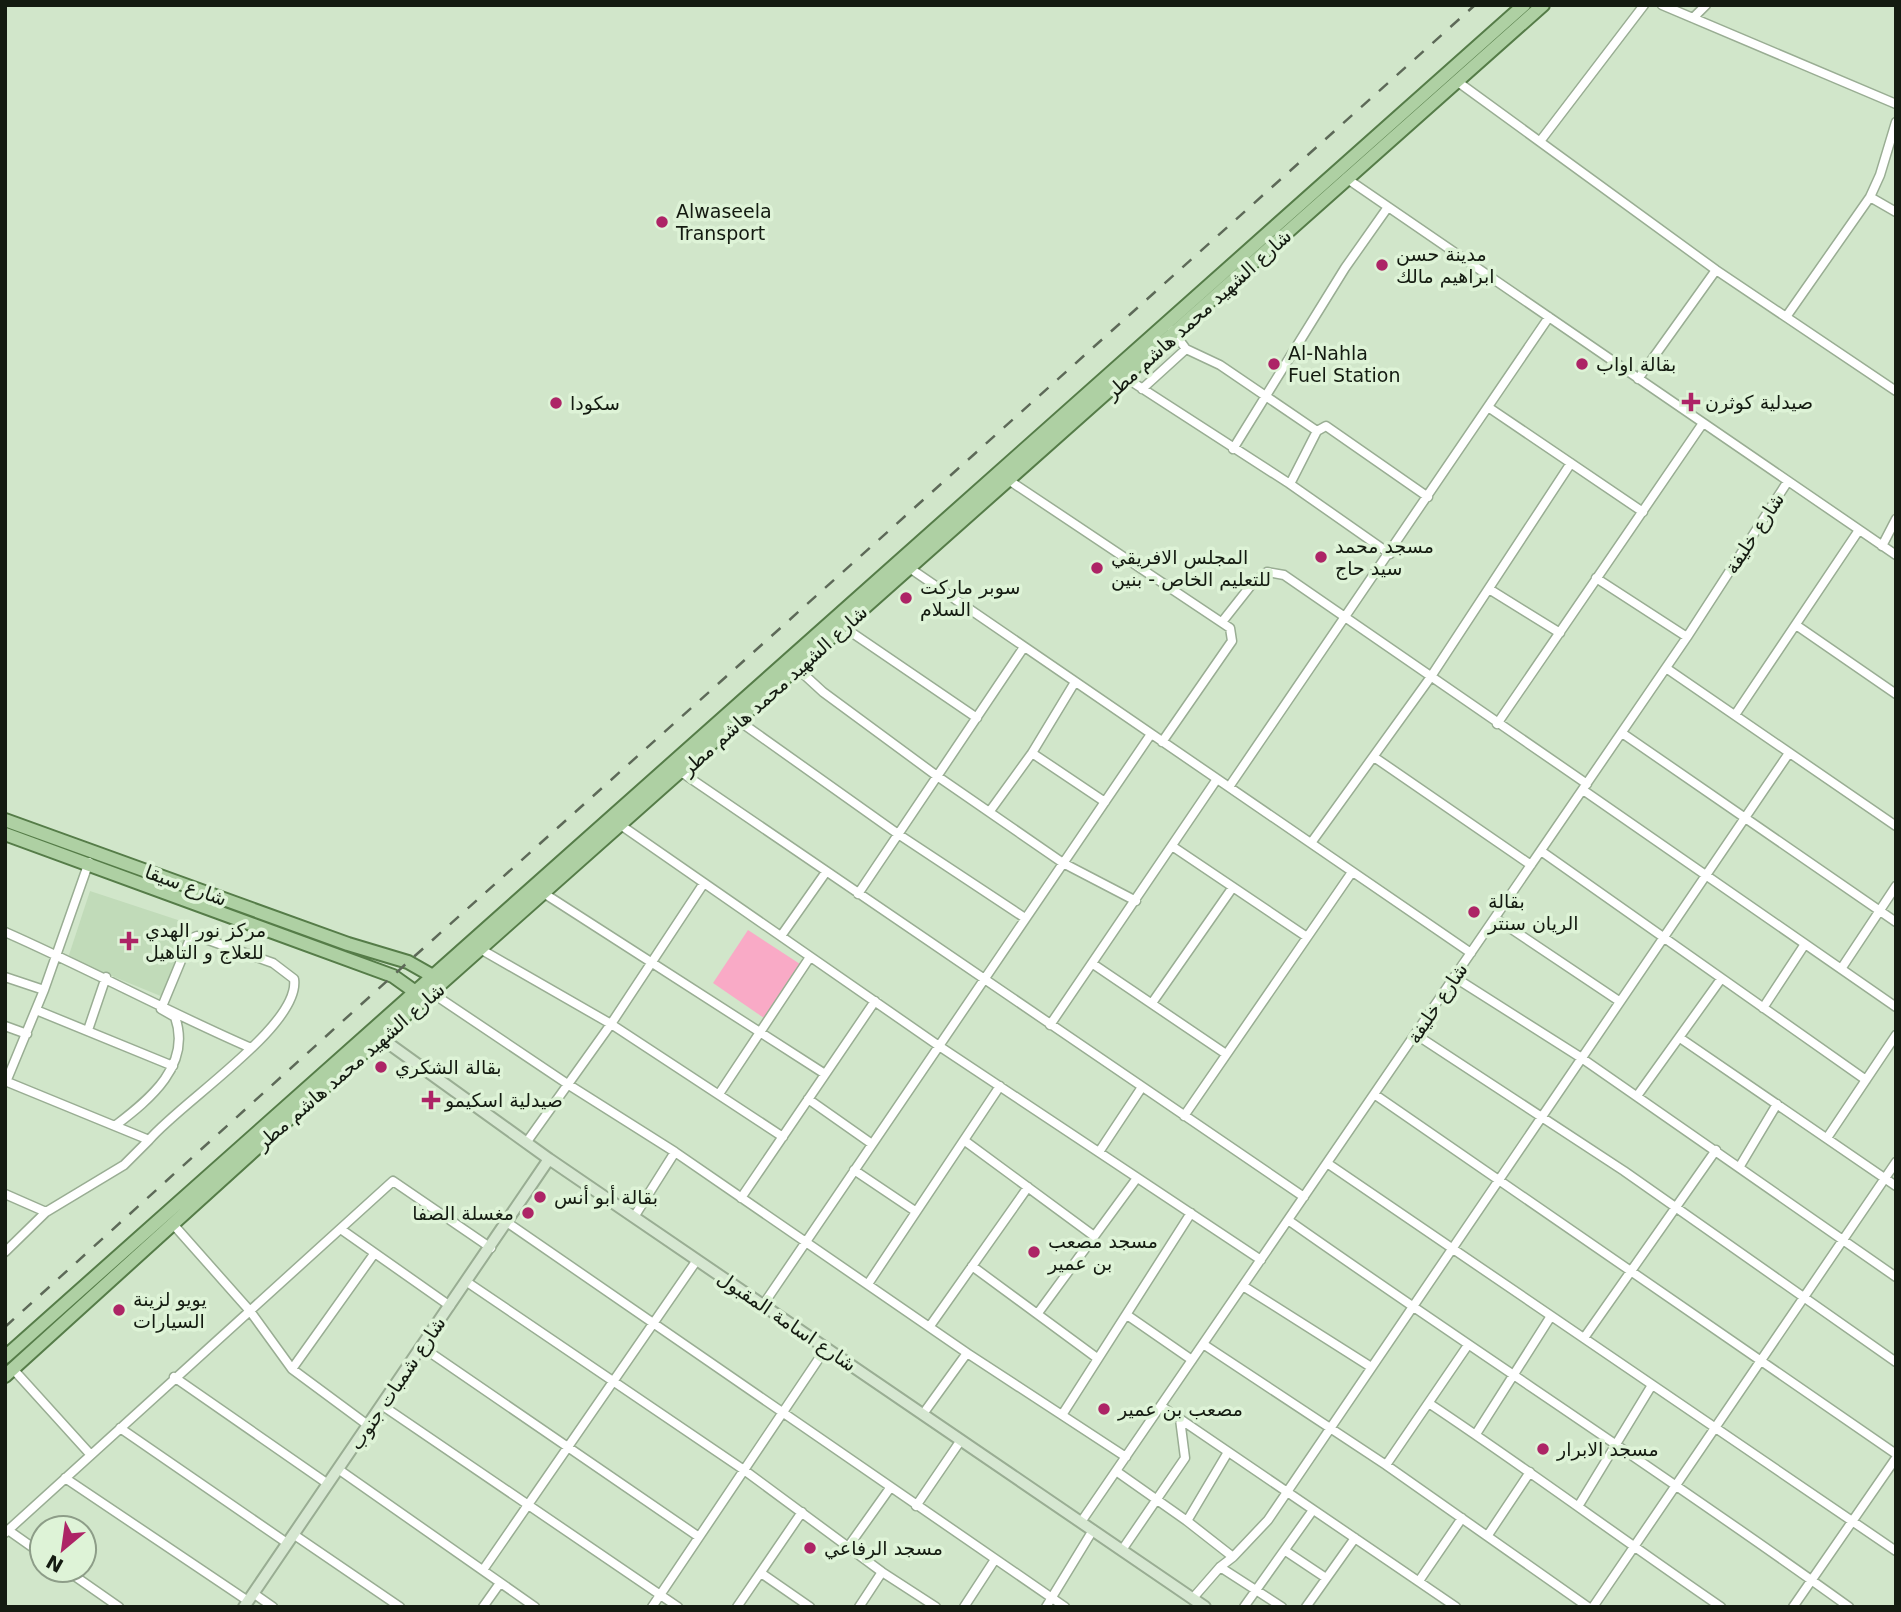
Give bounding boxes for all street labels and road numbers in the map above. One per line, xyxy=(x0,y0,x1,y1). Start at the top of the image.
street label: شارع الشهيد محمد هاشم مطر xyxy=(1100,225,1296,405)
street label: شارع خليفة xyxy=(1720,489,1789,578)
street label: شارع الشهيد محمد هاشم مطر xyxy=(676,601,872,781)
street label: شارع سيقا xyxy=(142,860,230,911)
street label: شارع خليفة xyxy=(1402,959,1473,1048)
street label: شارع الشهيد محمد هاشم مطر xyxy=(250,978,450,1155)
street label: شارع اسامة المقبول xyxy=(713,1266,861,1376)
street label: شارع شمبات جنوب xyxy=(344,1312,451,1454)

